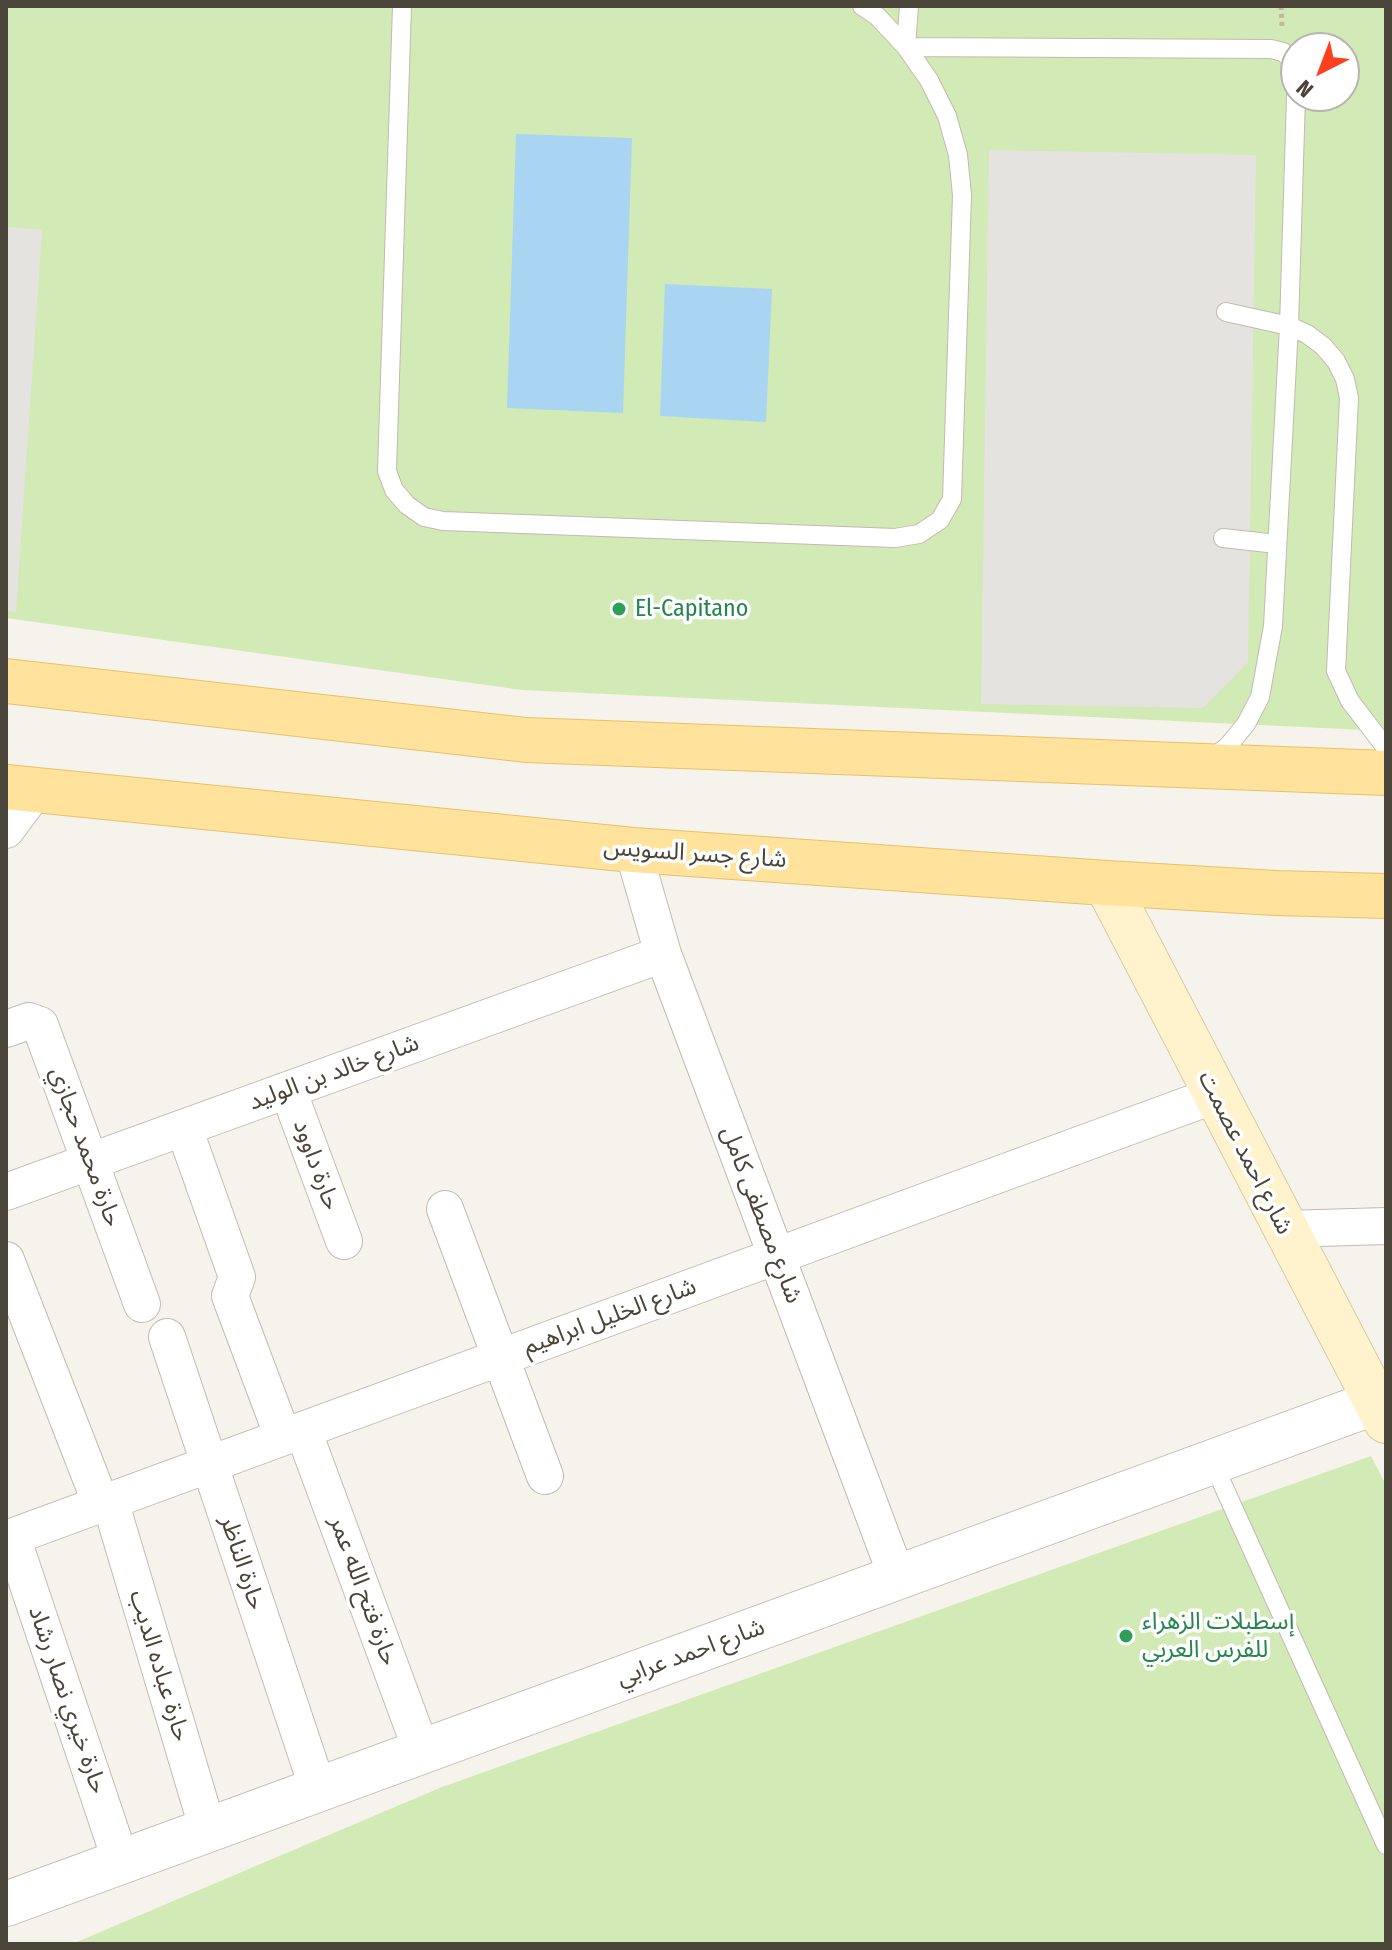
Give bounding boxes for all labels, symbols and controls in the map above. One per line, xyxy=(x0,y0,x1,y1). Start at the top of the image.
north arrow xyxy=(1280,32,1360,112)
text: N xyxy=(1291,74,1319,103)
place label: El-Capitano xyxy=(635,595,748,623)
marker: El-Capitano xyxy=(610,600,628,618)
street label: شارع جسر السويس xyxy=(603,833,787,875)
street label: شارع خالد بن الوليد xyxy=(245,1029,423,1117)
street label: حارة محمد حجازي xyxy=(43,1063,127,1231)
street label: شارع احمد عصمت xyxy=(1191,1066,1299,1240)
street label: حارة داوود xyxy=(286,1116,346,1214)
street label: شارع مصطفى كامل xyxy=(714,1123,808,1307)
street label: شارع الخليل ابراهيم xyxy=(520,1272,700,1362)
street label: حارة الناظر xyxy=(213,1512,271,1614)
street label: حارة فتح الله عمر xyxy=(323,1512,403,1670)
street label: حارة عباده الديب xyxy=(122,1587,196,1745)
street label: حارة خيري نصار رشاد xyxy=(21,1602,113,1798)
place label: إسطبلات الزهراء للفرس العربي xyxy=(1142,1608,1294,1664)
street label: شارع احمد عرابي xyxy=(613,1613,769,1693)
marker: إسطبلات الزهراء للفرس العربي xyxy=(1117,1627,1135,1645)

